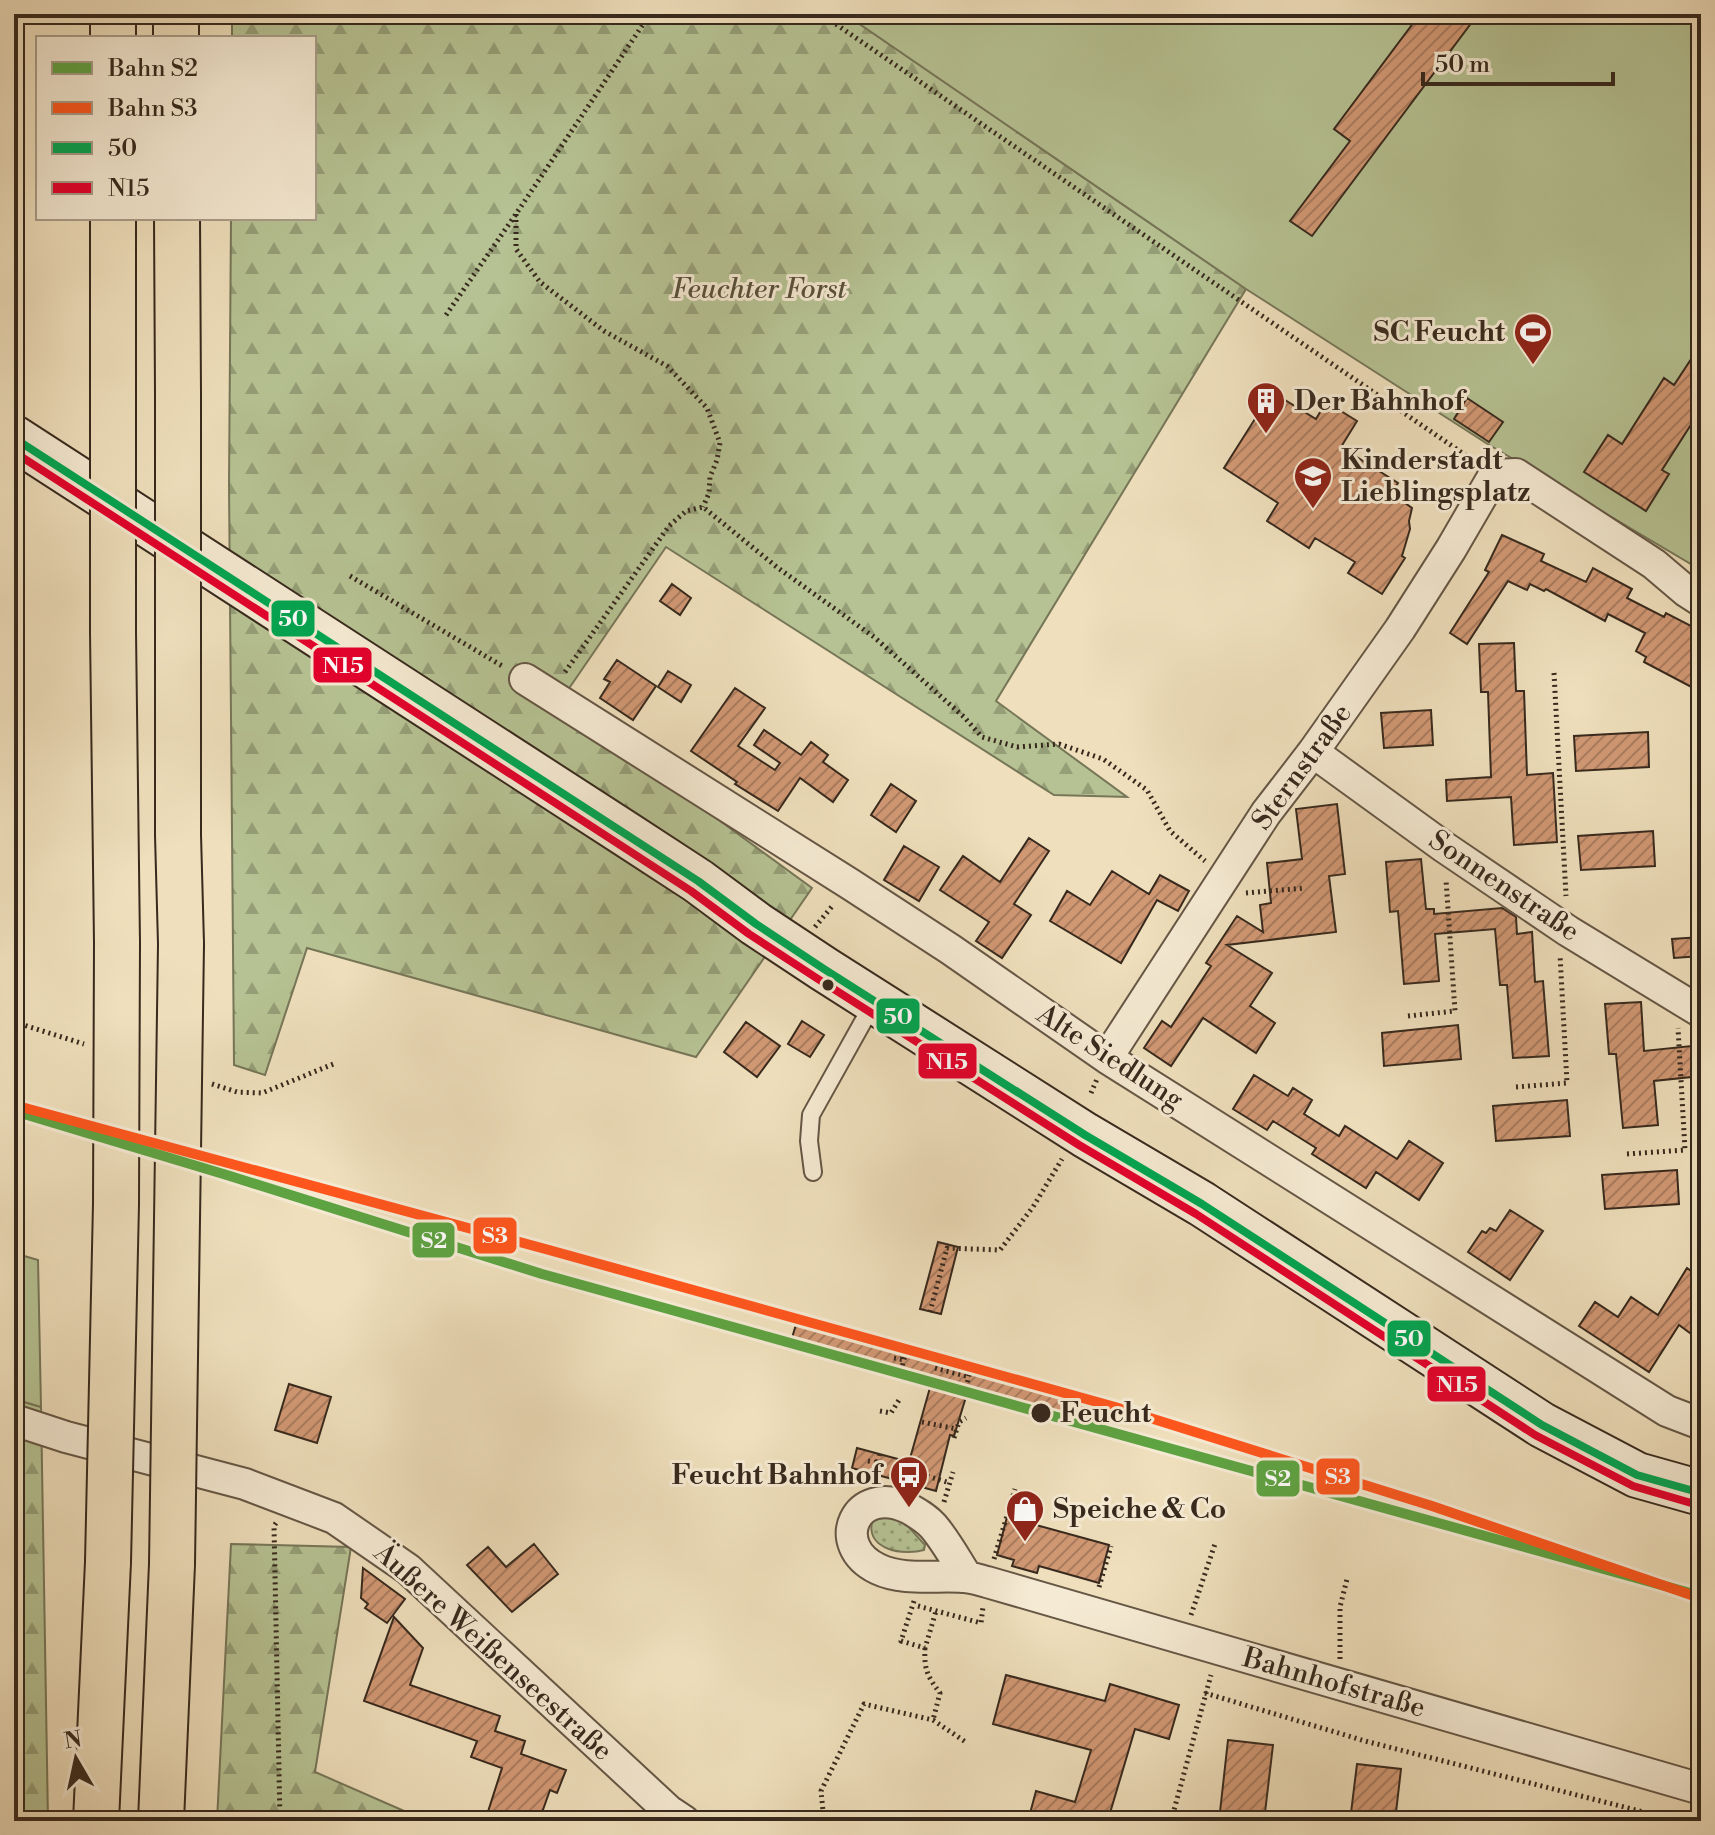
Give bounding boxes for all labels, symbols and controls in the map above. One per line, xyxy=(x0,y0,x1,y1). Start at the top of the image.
legend xyxy=(36,36,316,220)
scale bar xyxy=(1423,36,1613,86)
text: 50 m xyxy=(1435,50,1490,80)
text: Bahn S2 xyxy=(107,54,198,84)
text: Bahn S3 xyxy=(107,94,198,124)
text: 50 xyxy=(108,134,137,164)
text: N15 xyxy=(108,174,149,204)
park label: Feuchter Forst xyxy=(672,272,847,307)
sports icon: SC Feucht xyxy=(1512,311,1554,366)
place label: SC Feucht xyxy=(1374,315,1506,350)
building icon: Der Bahnhof xyxy=(1245,380,1287,435)
place label: Der Bahnhof xyxy=(1294,384,1467,419)
place label: Kinderstadt Lieblingsplatz xyxy=(1341,443,1530,510)
school or university icon: Kinderstadt Lieblingsplatz xyxy=(1292,455,1334,510)
line badge: 50 xyxy=(270,599,316,638)
text: 50 xyxy=(278,606,308,633)
line badge: N15 xyxy=(312,646,373,684)
text: N15 xyxy=(322,653,364,680)
street label: Sternstraße xyxy=(1244,697,1360,837)
street label: Sonnenstraße xyxy=(1422,823,1586,949)
unlabelled marker xyxy=(820,977,836,993)
street label: Alte Siedlung xyxy=(1029,996,1190,1118)
line badge: 50 xyxy=(875,997,921,1035)
text: 50 xyxy=(883,1004,913,1031)
line badge: N15 xyxy=(917,1042,978,1080)
text: N15 xyxy=(926,1049,968,1076)
line badge: S3 xyxy=(472,1216,518,1255)
line badge: S2 xyxy=(411,1221,456,1259)
text: S3 xyxy=(482,1223,508,1250)
text: S2 xyxy=(421,1228,447,1255)
line badge: 50 xyxy=(1386,1319,1432,1358)
text: 50 xyxy=(1394,1326,1424,1353)
line badge: N15 xyxy=(1426,1365,1487,1403)
text: N15 xyxy=(1436,1372,1478,1399)
place label: Feucht xyxy=(1060,1396,1152,1431)
marker: Feucht xyxy=(1029,1401,1053,1425)
bus stop icon: Feucht Bahnhof xyxy=(888,1454,930,1509)
line badge: S3 xyxy=(1315,1457,1361,1496)
place label: Feucht Bahnhof xyxy=(672,1458,884,1493)
line badge: S2 xyxy=(1255,1459,1301,1498)
text: S3 xyxy=(1325,1464,1351,1491)
text: S2 xyxy=(1265,1466,1291,1493)
shop icon: Speiche & Co xyxy=(1004,1488,1046,1543)
place label: Speiche & Co xyxy=(1053,1492,1226,1527)
street label: Äußere Weißenseestraße xyxy=(366,1534,620,1768)
street label: Bahnhofstraße xyxy=(1238,1640,1429,1726)
north arrow xyxy=(36,1719,116,1799)
text: N xyxy=(62,1726,84,1755)

